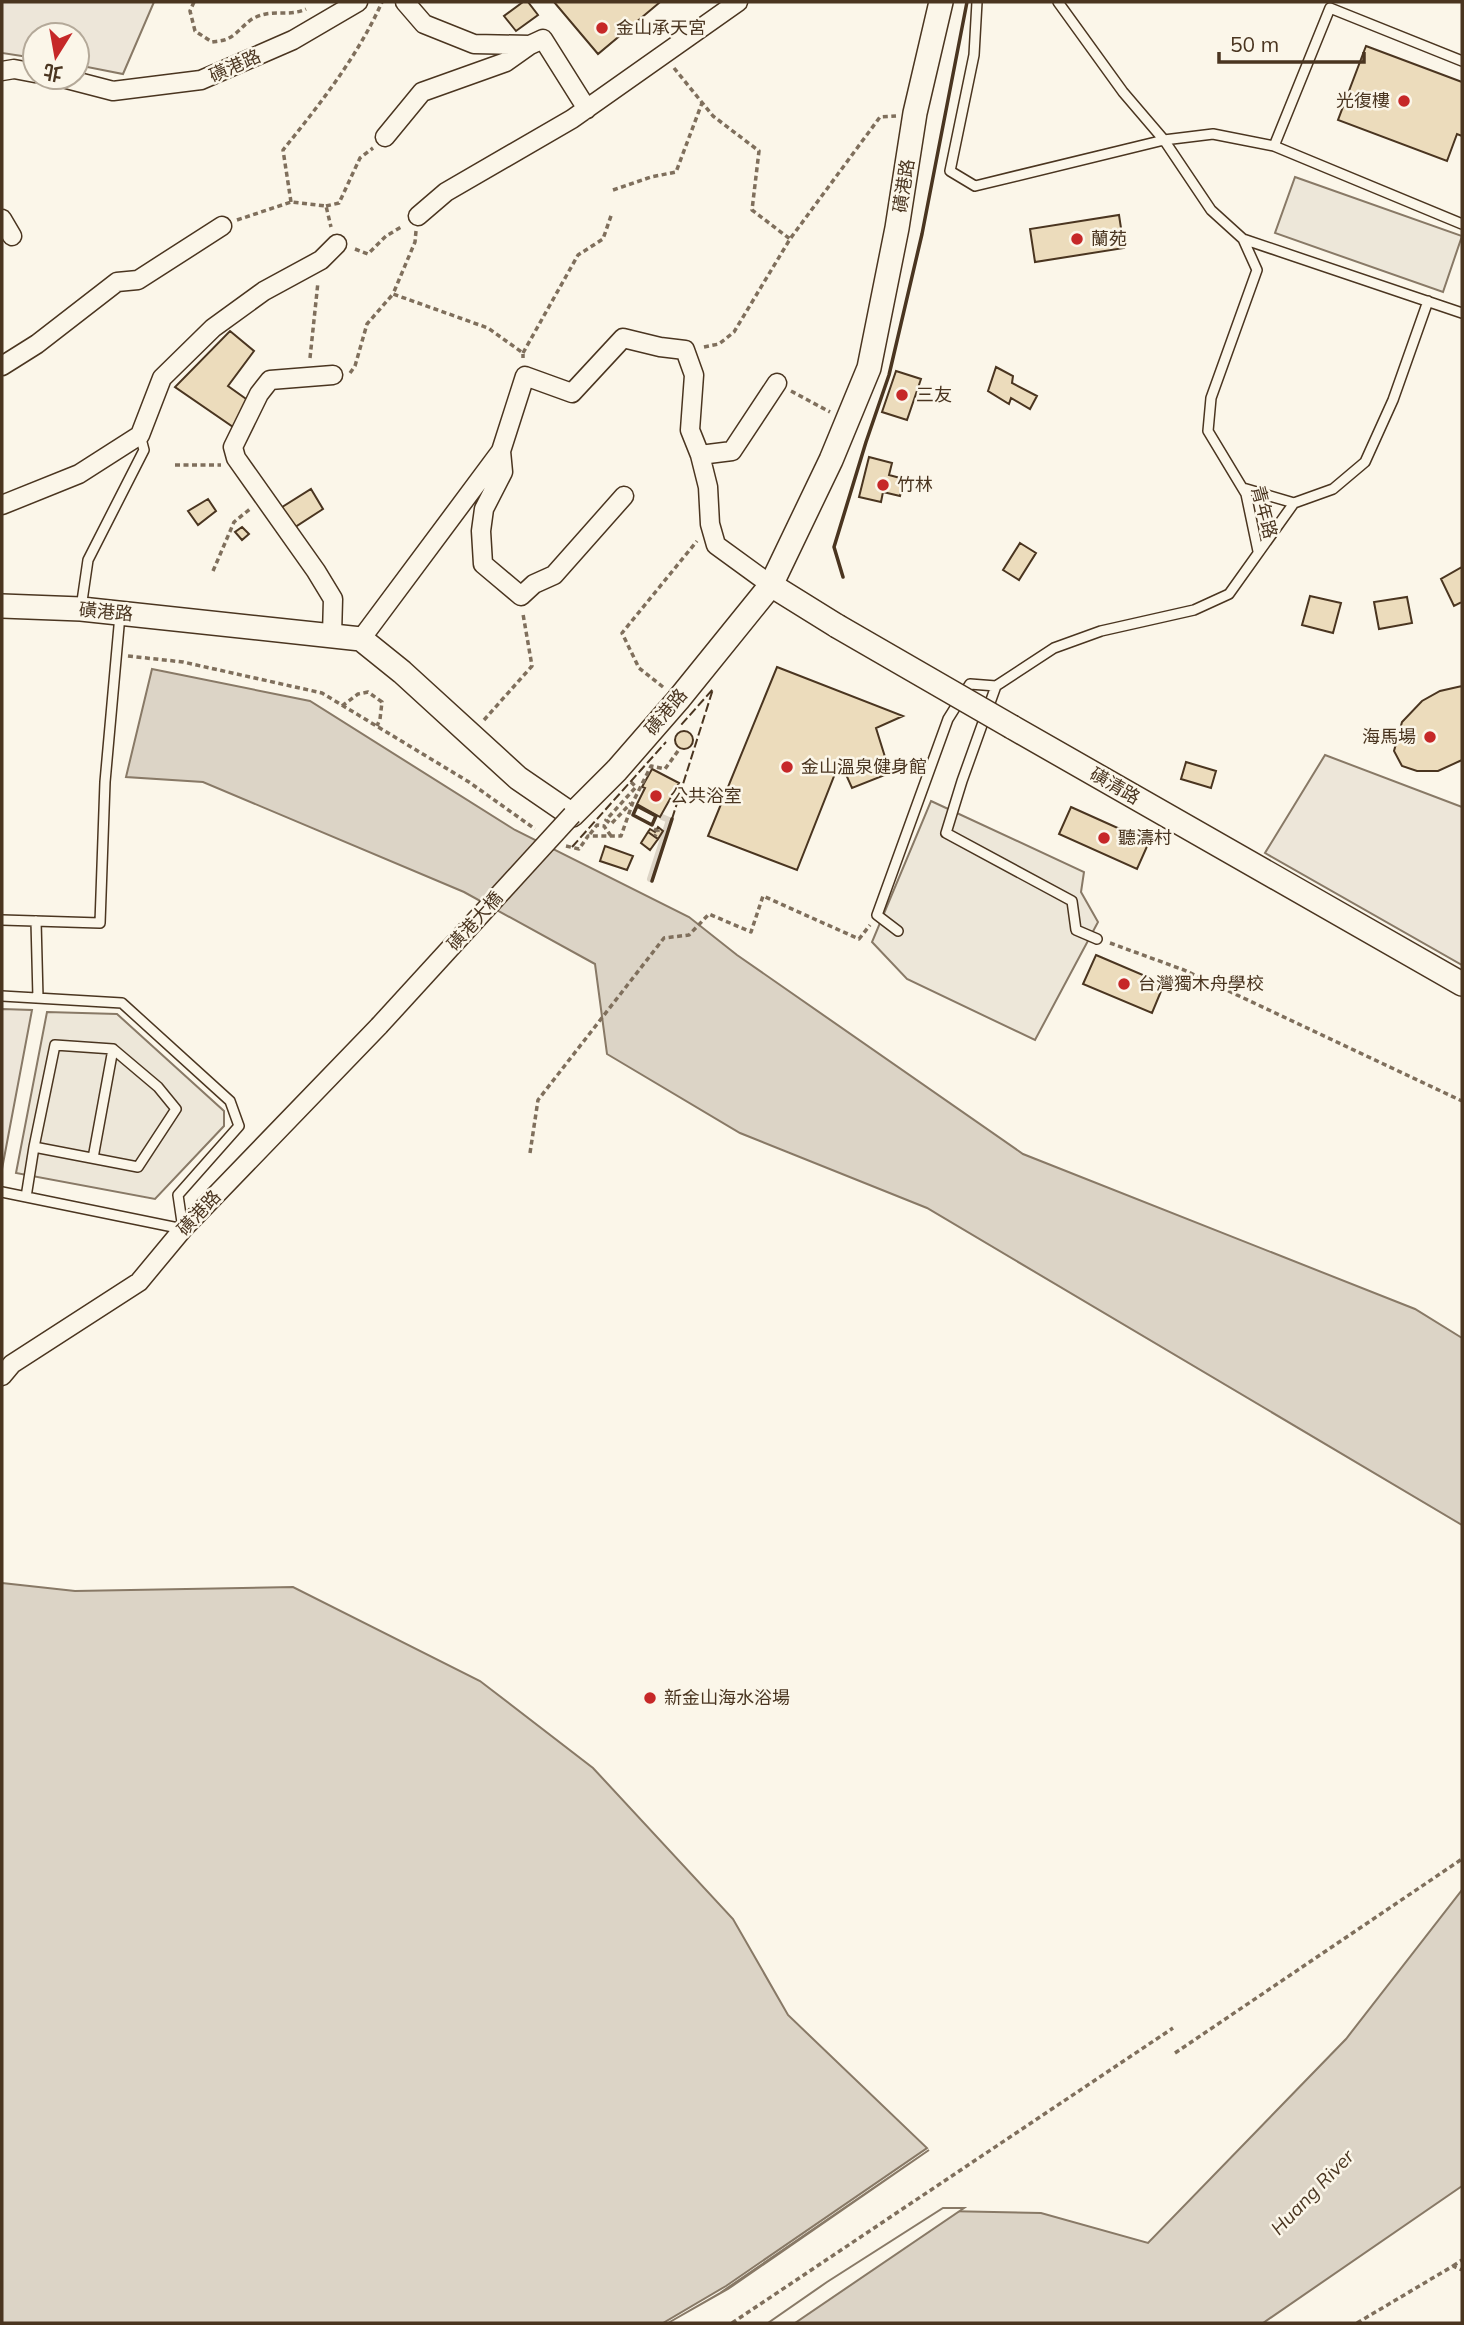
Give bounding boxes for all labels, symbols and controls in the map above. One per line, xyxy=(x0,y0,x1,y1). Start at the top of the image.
place label: 金山承天宮 xyxy=(616,16,706,39)
marker: 金山承天宮 xyxy=(594,20,610,36)
north arrow xyxy=(21,21,91,91)
scale bar xyxy=(1219,21,1364,65)
text: 50 m xyxy=(1230,31,1279,57)
street label: 磺港路 xyxy=(205,44,264,87)
text: 北 xyxy=(41,59,64,86)
place label: 光復樓 xyxy=(1336,89,1390,112)
marker: 光復樓 xyxy=(1396,93,1412,109)
street label: 磺港路 xyxy=(888,157,919,214)
place label: 蘭苑 xyxy=(1091,227,1127,250)
marker: 蘭苑 xyxy=(1069,231,1085,247)
place label: 三友 xyxy=(916,383,952,406)
marker: 三友 xyxy=(894,387,910,403)
place label: 竹林 xyxy=(897,473,933,496)
marker: 竹林 xyxy=(875,477,891,493)
street label: 青年路 xyxy=(1246,483,1283,541)
street label: 磺港路 xyxy=(78,598,134,625)
street label: 磺港路 xyxy=(639,684,692,740)
place label: 海馬場 xyxy=(1362,725,1416,748)
marker: 海馬場 xyxy=(1422,729,1438,745)
place label: 金山溫泉健身館 xyxy=(801,755,927,778)
marker: 金山溫泉健身館 xyxy=(779,759,795,775)
street label: 磺清路 xyxy=(1086,762,1144,809)
place label: 公共浴室 xyxy=(670,784,742,807)
marker: 公共浴室 xyxy=(648,788,664,804)
place label: 聽濤村 xyxy=(1118,826,1172,849)
marker: 聽濤村 xyxy=(1096,830,1112,846)
street label: 磺港大橋 xyxy=(442,886,507,955)
place label: 台灣獨木舟學校 xyxy=(1138,972,1264,995)
marker: 台灣獨木舟學校 xyxy=(1116,976,1132,992)
street label: 磺港路 xyxy=(172,1185,225,1240)
place label: 新金山海水浴場 xyxy=(664,1686,790,1709)
marker: 新金山海水浴場 xyxy=(642,1690,658,1706)
water label: Huang River xyxy=(1265,2144,1359,2240)

